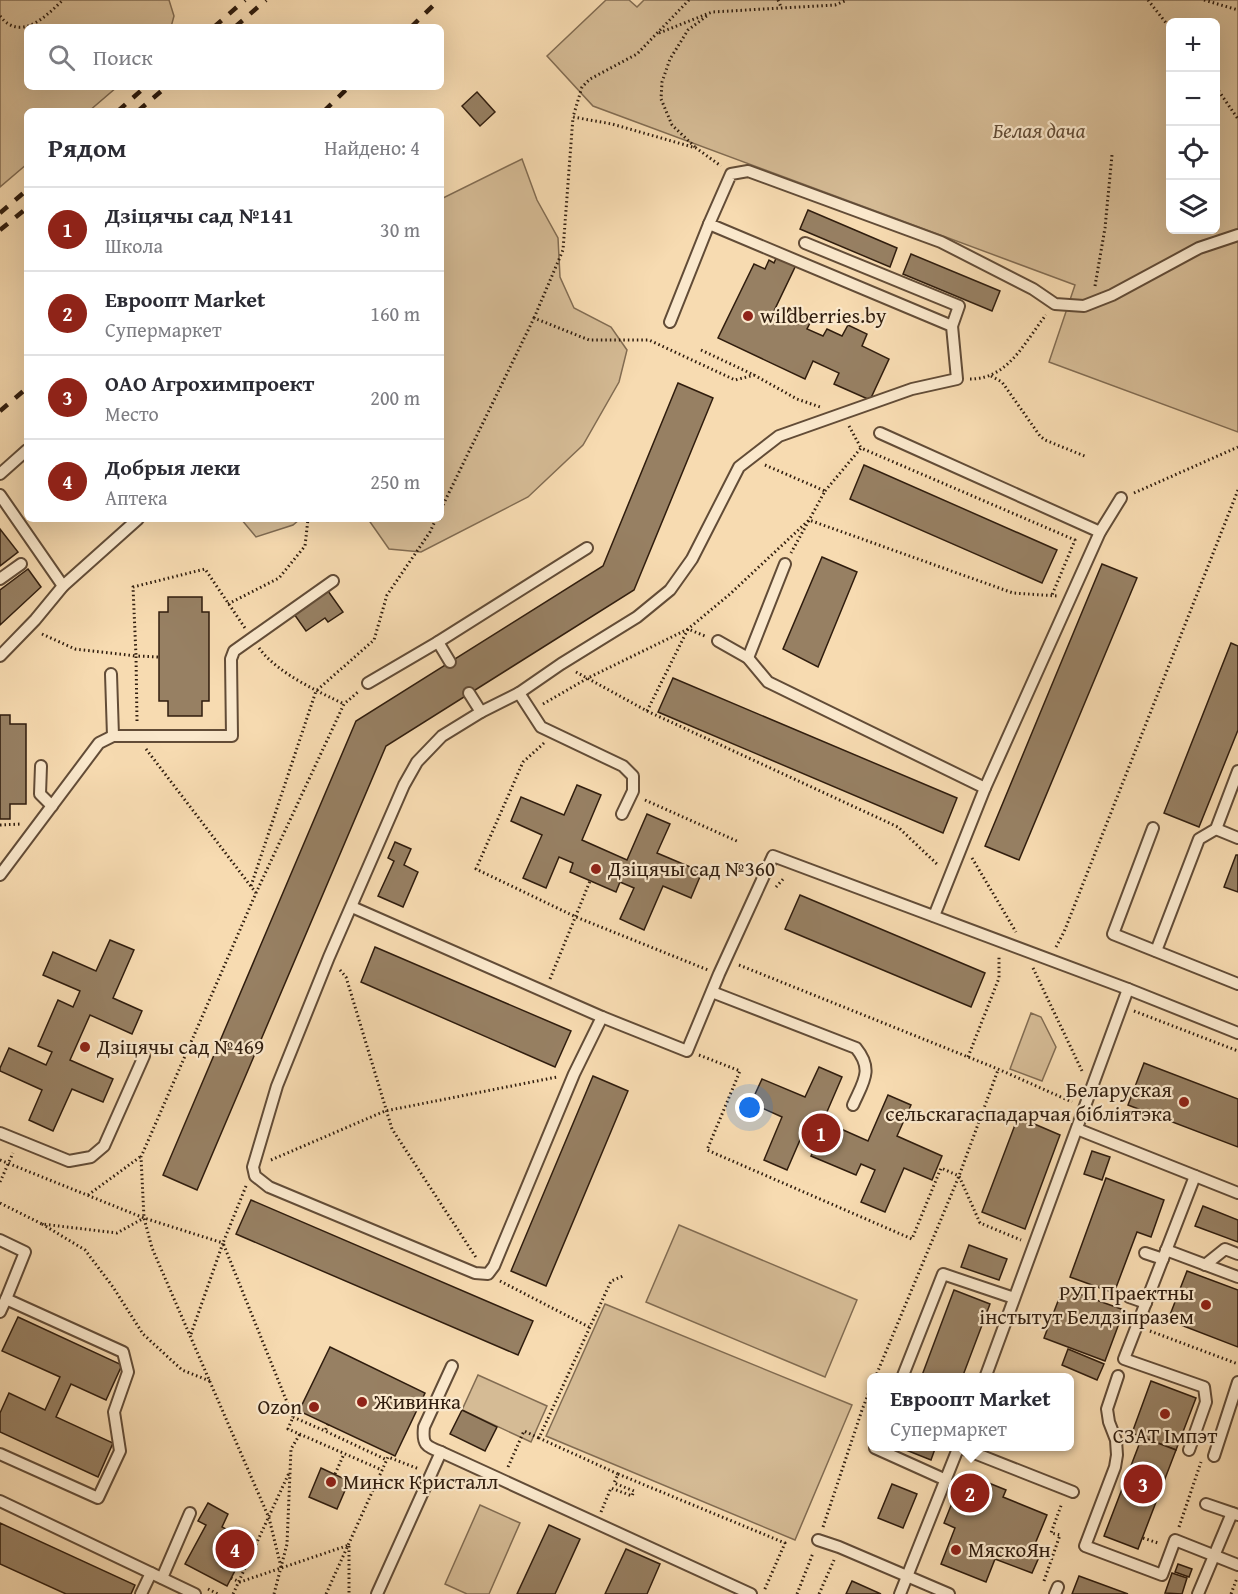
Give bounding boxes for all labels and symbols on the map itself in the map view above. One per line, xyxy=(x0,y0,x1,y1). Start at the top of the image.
park label: Белая дача xyxy=(993,115,1086,146)
place label: wildberries.by xyxy=(760,300,887,331)
marker: wildberries.by xyxy=(741,309,755,323)
place label: Дзіцячы сад №360 xyxy=(607,853,775,884)
marker: Дзіцячы сад №360 xyxy=(589,862,603,876)
place label: Дзіцячы сад №469 xyxy=(96,1031,264,1062)
marker: Дзіцячы сад №469 xyxy=(78,1040,92,1054)
place label: Беларуская сельскагаспадарчая бібліятэка xyxy=(885,1074,1172,1129)
your location xyxy=(735,1093,764,1122)
marker: Беларуская сельскагаспадарчая бібліятэка xyxy=(1177,1095,1191,1109)
pin: 1 xyxy=(802,1110,840,1156)
place label: РУП Праектны інстытут Белдзіпразем xyxy=(979,1277,1194,1332)
marker: РУП Праектны інстытут Белдзіпразем xyxy=(1199,1298,1213,1312)
place label: Живинка xyxy=(373,1386,461,1417)
place label: Ozon xyxy=(258,1391,302,1422)
marker: Живинка xyxy=(355,1395,369,1409)
marker: Ozon xyxy=(307,1400,321,1414)
marker: СЗАТ Імпэт xyxy=(1158,1407,1172,1421)
place label: СЗАТ Імпэт xyxy=(1113,1420,1217,1451)
pin: 3 xyxy=(1124,1462,1162,1506)
place label: Минск Кристалл xyxy=(343,1466,499,1497)
pin: 2 xyxy=(950,1470,990,1516)
marker: Минск Кристалл xyxy=(324,1475,338,1489)
pin: 4 xyxy=(216,1526,254,1572)
place label: МяскоЯн xyxy=(968,1534,1051,1565)
marker: МяскоЯн xyxy=(949,1543,963,1557)

